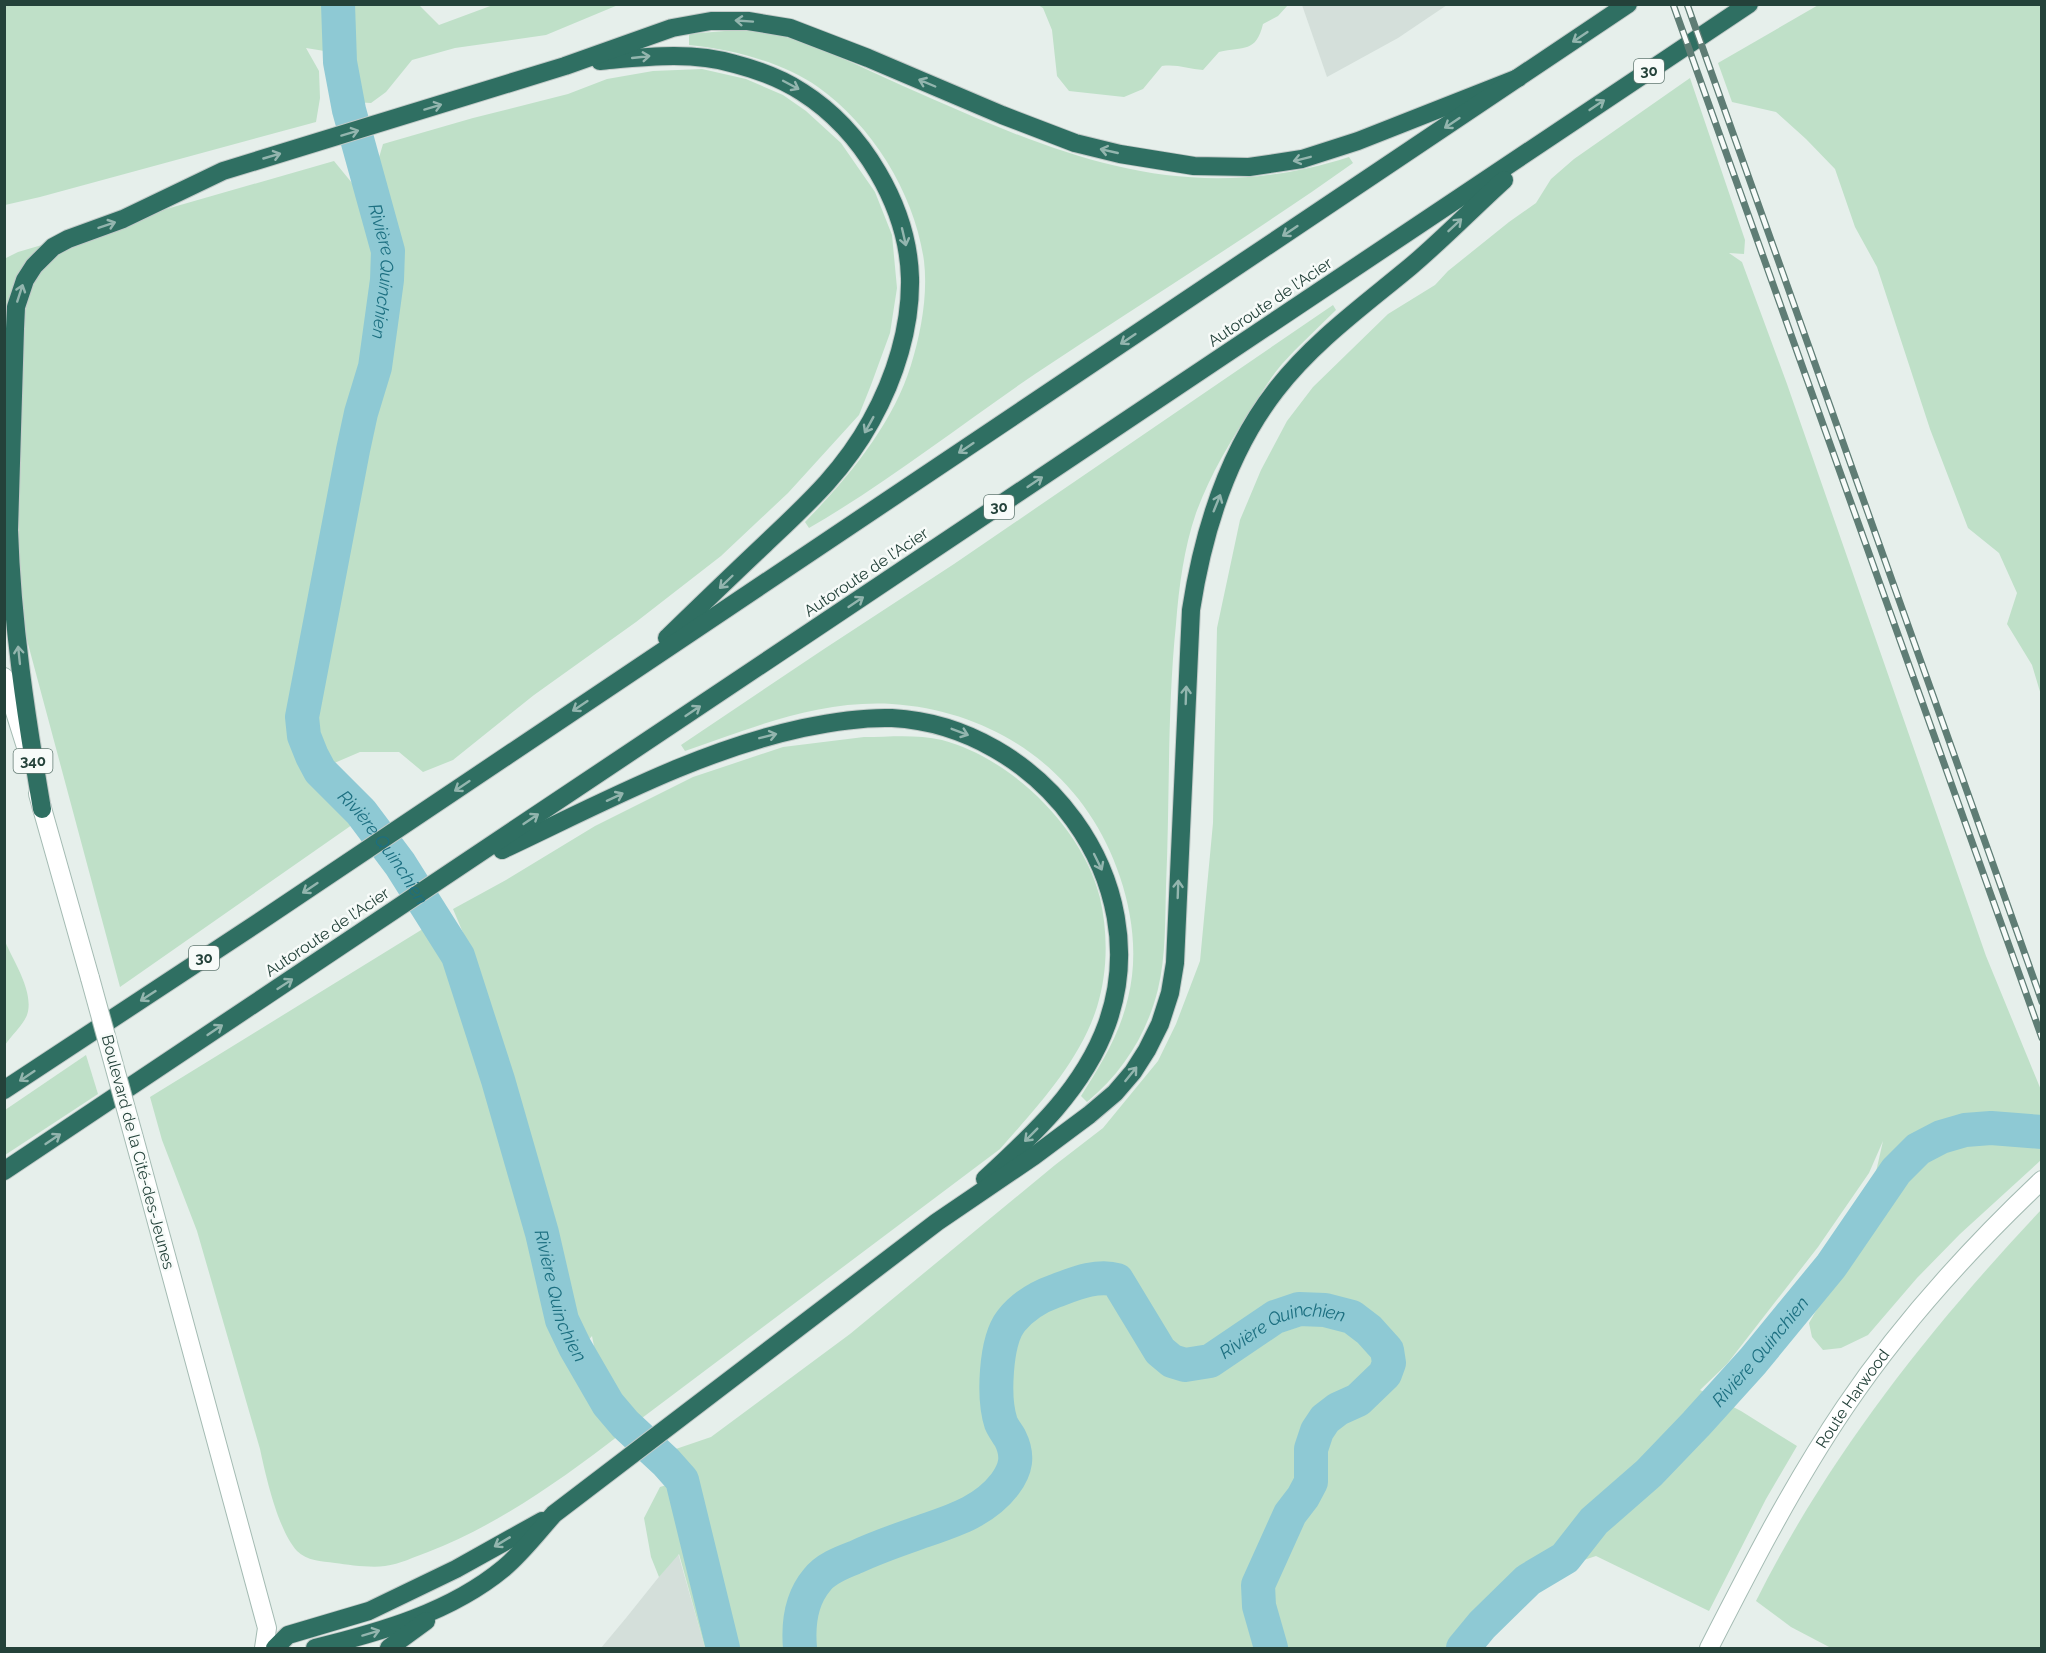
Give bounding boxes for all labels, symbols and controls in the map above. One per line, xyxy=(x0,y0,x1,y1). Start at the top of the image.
one-way arrow xyxy=(734,15,754,26)
one-way arrow xyxy=(1572,31,1588,43)
one-way arrow xyxy=(630,51,650,62)
road number: 30 xyxy=(1634,59,1664,83)
one-way arrow xyxy=(918,77,937,88)
one-way arrow xyxy=(781,80,799,92)
one-way arrow xyxy=(1589,99,1606,112)
one-way arrow xyxy=(423,101,442,112)
one-way arrow xyxy=(1444,116,1461,129)
one-way arrow xyxy=(340,127,359,138)
one-way arrow xyxy=(1100,145,1119,157)
one-way arrow xyxy=(262,150,281,161)
one-way arrow xyxy=(1293,153,1312,165)
water label: Rivière Quinchien xyxy=(365,201,399,341)
one-way arrow xyxy=(97,218,116,229)
one-way arrow xyxy=(1447,218,1462,232)
one-way arrow xyxy=(1283,225,1299,237)
one-way arrow xyxy=(899,228,911,247)
street label: Autoroute de l'Acier xyxy=(1204,253,1336,351)
one-way arrow xyxy=(16,284,27,303)
one-way arrow xyxy=(1120,333,1137,346)
one-way arrow xyxy=(863,415,874,433)
one-way arrow xyxy=(958,442,975,454)
one-way arrow xyxy=(1026,476,1043,488)
road number: 30 xyxy=(984,495,1014,519)
one-way arrow xyxy=(1212,495,1223,513)
street label: Autoroute de l'Acier xyxy=(800,523,932,621)
one-way arrow xyxy=(718,575,733,589)
one-way arrow xyxy=(847,596,864,609)
one-way arrow xyxy=(13,646,24,666)
one-way arrow xyxy=(1180,685,1191,705)
one-way arrow xyxy=(572,700,589,713)
one-way arrow xyxy=(685,704,702,717)
one-way arrow xyxy=(950,728,969,739)
one-way arrow xyxy=(758,730,777,742)
road number: 340 xyxy=(14,749,52,773)
one-way arrow xyxy=(454,780,471,792)
water label: Rivière Quinchien xyxy=(334,785,433,908)
one-way arrow xyxy=(605,790,623,802)
one-way arrow xyxy=(522,813,539,825)
one-way arrow xyxy=(1093,853,1105,871)
one-way arrow xyxy=(1173,880,1184,900)
one-way arrow xyxy=(302,882,319,894)
street label: Autoroute de l'Acier xyxy=(261,883,393,981)
road number: 30 xyxy=(189,946,219,970)
one-way arrow xyxy=(276,978,293,990)
one-way arrow xyxy=(139,989,156,1002)
one-way arrow xyxy=(206,1024,223,1036)
street label: Boulevard de la Cité-des-Jeunes xyxy=(98,1033,179,1272)
one-way arrow xyxy=(1124,1066,1137,1082)
one-way arrow xyxy=(18,1069,35,1082)
one-way arrow xyxy=(1023,1128,1038,1143)
one-way arrow xyxy=(44,1132,61,1144)
water label: Rivière Quinchien xyxy=(531,1227,592,1365)
water label: Rivière Quinchien xyxy=(1707,1292,1812,1410)
water label: Rivière Quinchien xyxy=(1215,1298,1348,1362)
street label: Route Harwood xyxy=(1811,1345,1893,1451)
one-way arrow xyxy=(494,1535,511,1548)
one-way arrow xyxy=(361,1627,380,1638)

